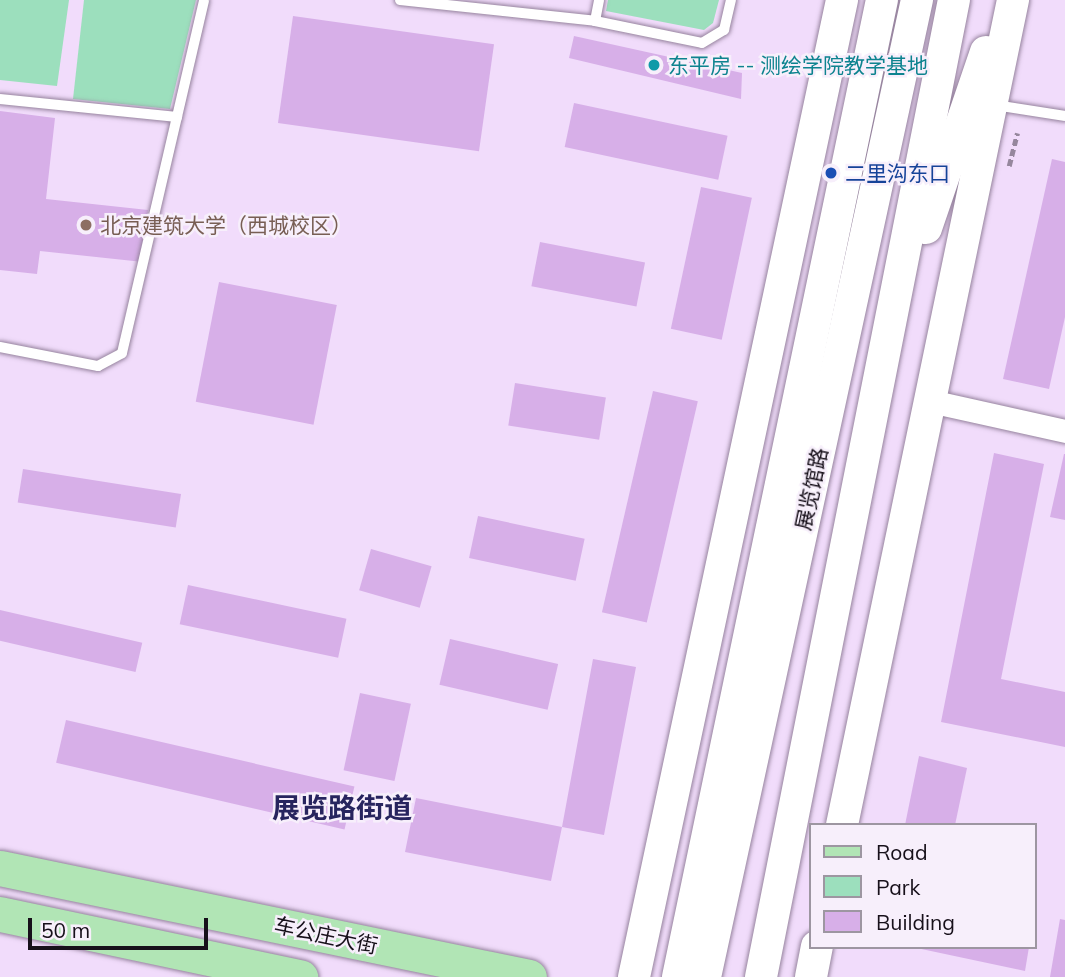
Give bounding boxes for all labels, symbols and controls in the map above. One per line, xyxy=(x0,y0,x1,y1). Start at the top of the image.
place label: 东平房 -- 测绘学院教学基地 xyxy=(668,52,928,78)
marker: 东平房 -- 测绘学院教学基地 xyxy=(646,57,662,73)
place label: 二里沟东口 xyxy=(845,160,950,186)
marker: 二里沟东口 xyxy=(823,165,839,181)
place label: 北京建筑大学（西城校区） xyxy=(100,212,352,238)
marker: 北京建筑大学（西城校区） xyxy=(78,217,94,233)
street label: 展览馆路 xyxy=(790,445,832,533)
district label: 展览路街道 xyxy=(272,791,412,825)
legend xyxy=(810,823,1037,949)
text: Road xyxy=(876,839,927,865)
text: Park xyxy=(876,874,920,900)
scale bar xyxy=(32,904,212,948)
text: Building xyxy=(876,909,955,935)
street label: 车公庄大街 xyxy=(272,912,380,958)
text: 50 m xyxy=(41,917,90,943)

